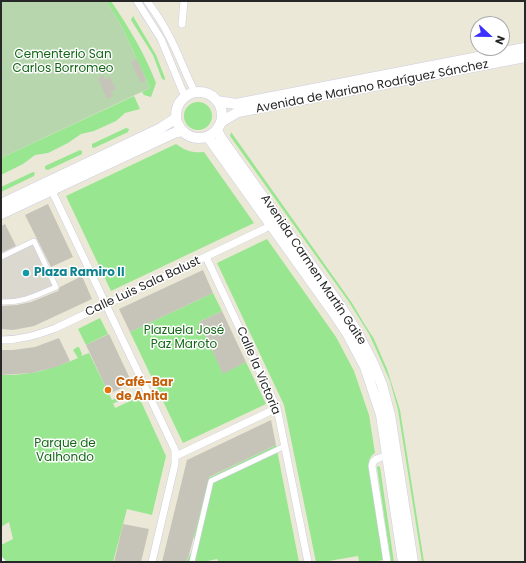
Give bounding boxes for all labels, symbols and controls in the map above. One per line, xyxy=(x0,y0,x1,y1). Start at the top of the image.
north arrow xyxy=(470,16,510,56)
text: N xyxy=(491,33,509,47)
park label: Cementerio San Carlos Borromeo xyxy=(12,48,114,76)
street label: Avenida de Mariano Rodríguez Sánchez xyxy=(254,57,490,117)
street label: Avenida Carmen Martín Gaite xyxy=(257,192,369,348)
street label: Calle Luis Sala Balust xyxy=(83,254,203,320)
place label: Plaza Ramiro II xyxy=(34,266,124,280)
marker: Plaza Ramiro II xyxy=(21,268,31,278)
park label: Plazuela José Paz Maroto xyxy=(144,324,224,352)
street label: Calle la Victoria xyxy=(233,325,283,417)
place label: Café-Bar de Anita xyxy=(116,376,173,404)
marker: Café-Bar de Anita xyxy=(103,385,113,395)
park label: Parque de Valhondo xyxy=(34,437,96,465)

